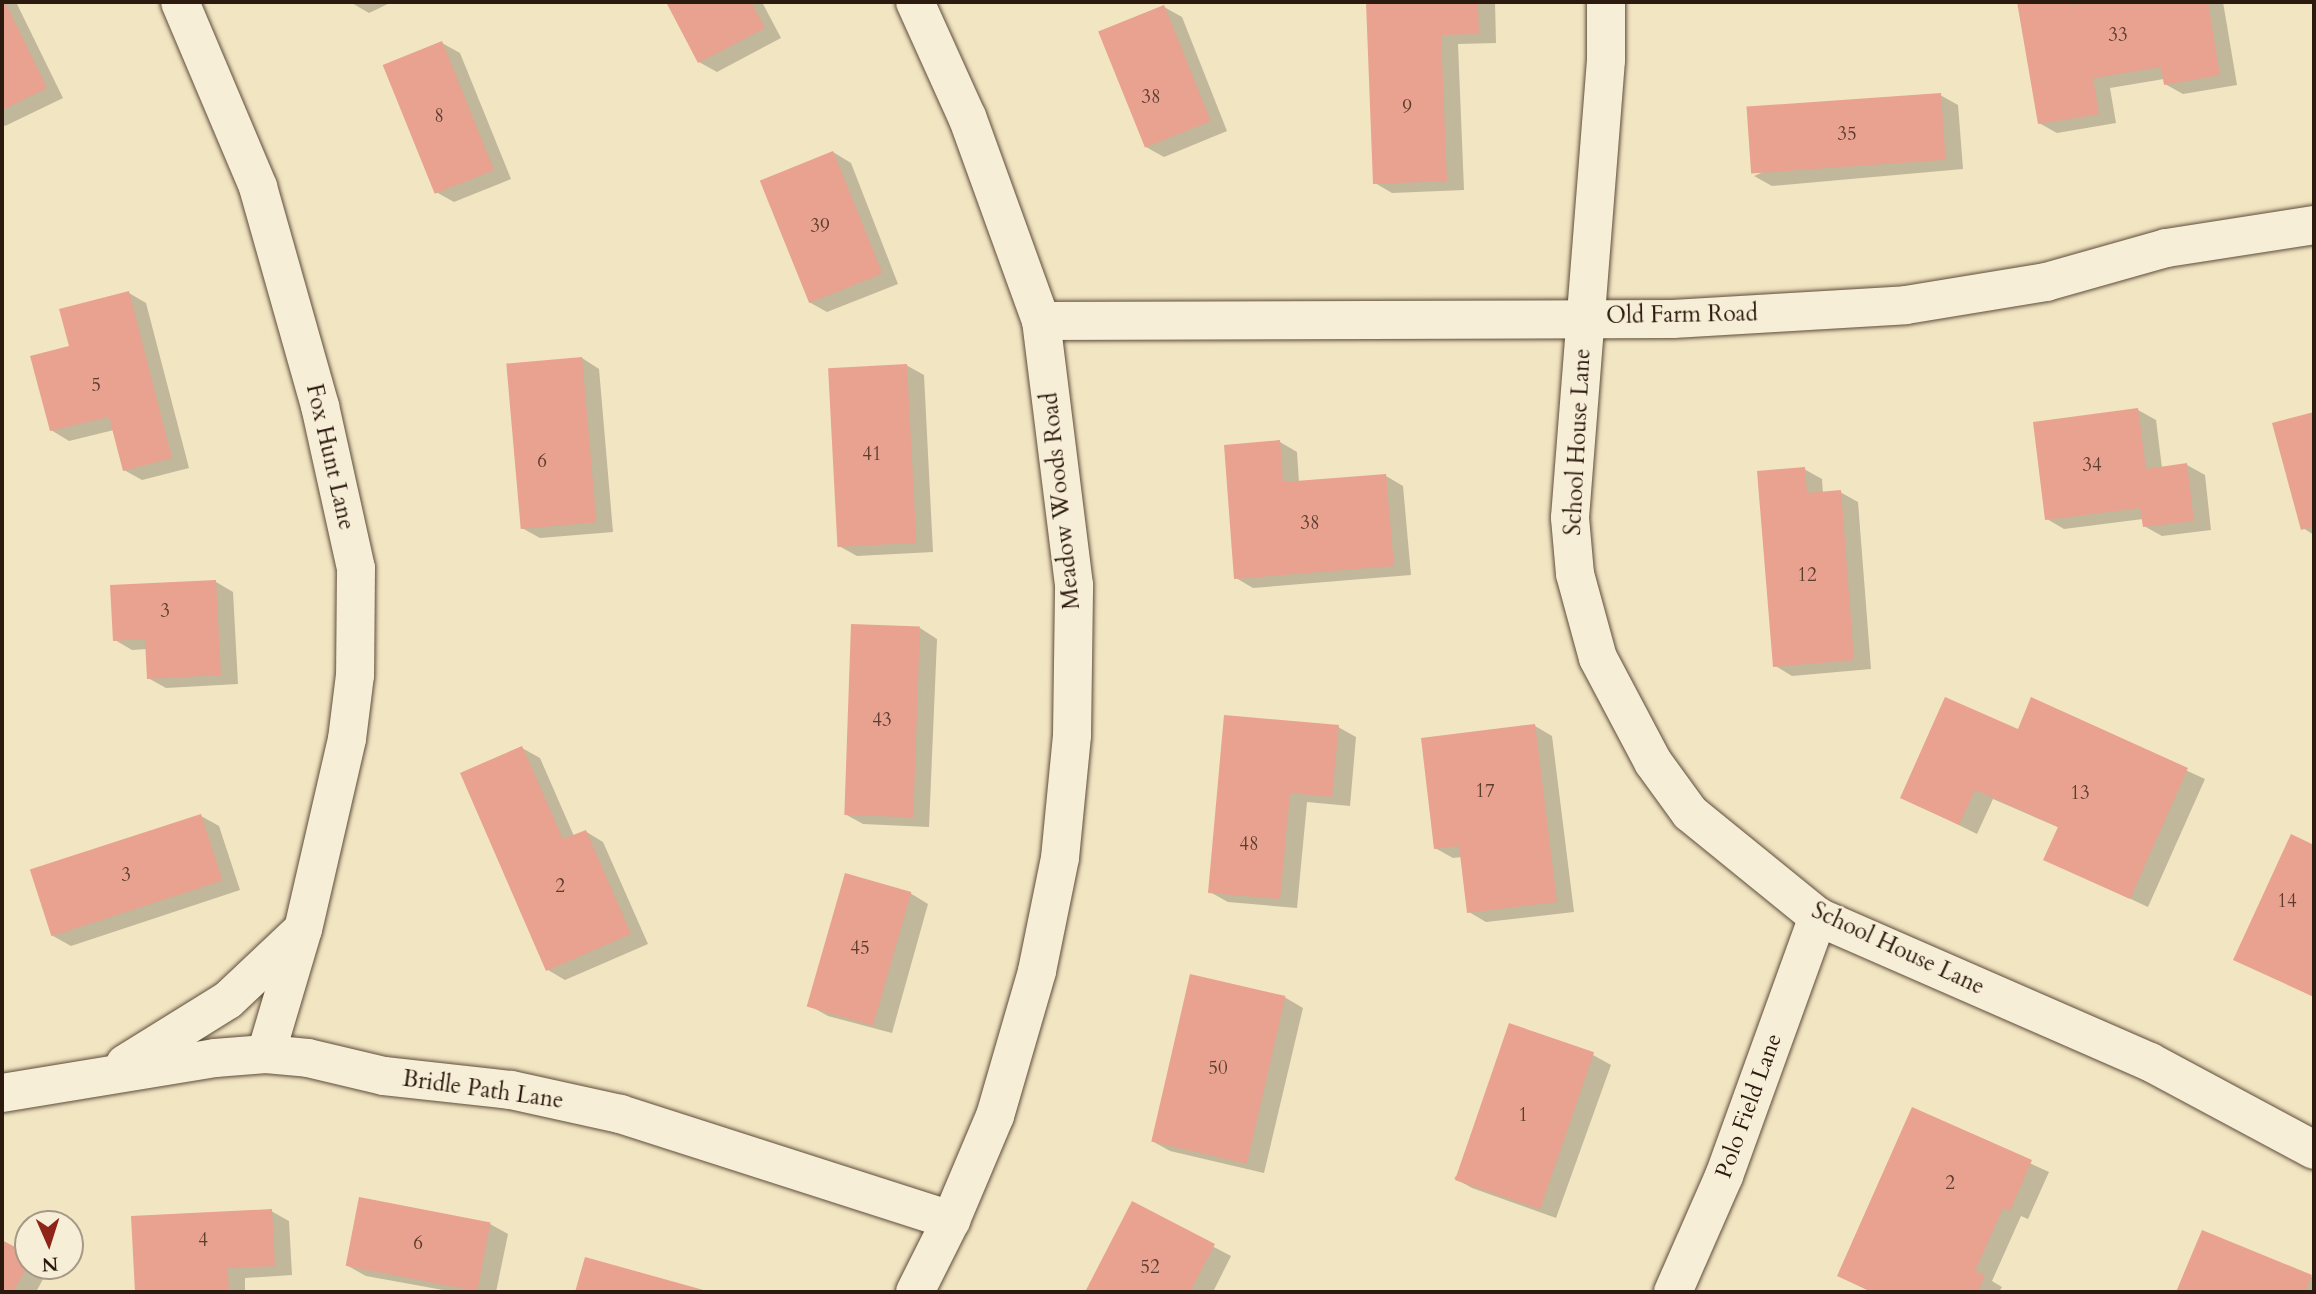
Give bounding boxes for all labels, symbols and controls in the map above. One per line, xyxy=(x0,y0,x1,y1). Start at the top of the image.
house number: 33 xyxy=(2108,25,2128,47)
house number: 38 xyxy=(1141,87,1161,109)
house number: 9 xyxy=(1402,97,1412,119)
house number: 8 xyxy=(434,106,444,128)
house number: 35 xyxy=(1837,124,1857,146)
house number: 39 xyxy=(810,216,830,238)
street label: Old Farm Road xyxy=(1606,300,1758,330)
street label: School House Lane xyxy=(1559,348,1597,536)
house number: 5 xyxy=(91,375,101,397)
street label: Fox Hunt Lane xyxy=(300,381,360,533)
street label: Meadow Woods Road xyxy=(1036,391,1086,611)
house number: 41 xyxy=(862,444,882,466)
house number: 6 xyxy=(537,451,547,473)
house number: 34 xyxy=(2082,455,2102,477)
house number: 38 xyxy=(1300,513,1320,535)
house number: 12 xyxy=(1797,565,1817,587)
house number: 3 xyxy=(160,601,170,623)
house number: 43 xyxy=(872,710,892,732)
house number: 17 xyxy=(1475,781,1495,803)
house number: 13 xyxy=(2070,783,2090,805)
house number: 48 xyxy=(1239,834,1259,856)
house number: 3 xyxy=(121,865,131,887)
house number: 2 xyxy=(555,876,565,898)
house number: 14 xyxy=(2277,891,2297,913)
street label: School House Lane xyxy=(1807,897,1989,1001)
house number: 45 xyxy=(850,938,870,960)
street label: Polo Field Lane xyxy=(1710,1030,1788,1182)
house number: 50 xyxy=(1208,1058,1228,1080)
street label: Bridle Path Lane xyxy=(401,1065,565,1115)
house number: 1 xyxy=(1518,1105,1528,1127)
house number: 2 xyxy=(1945,1173,1955,1195)
north arrow xyxy=(14,1210,84,1280)
house number: 4 xyxy=(198,1230,208,1252)
house number: 6 xyxy=(413,1233,423,1255)
text: N xyxy=(41,1251,59,1277)
house number: 52 xyxy=(1140,1257,1160,1279)

